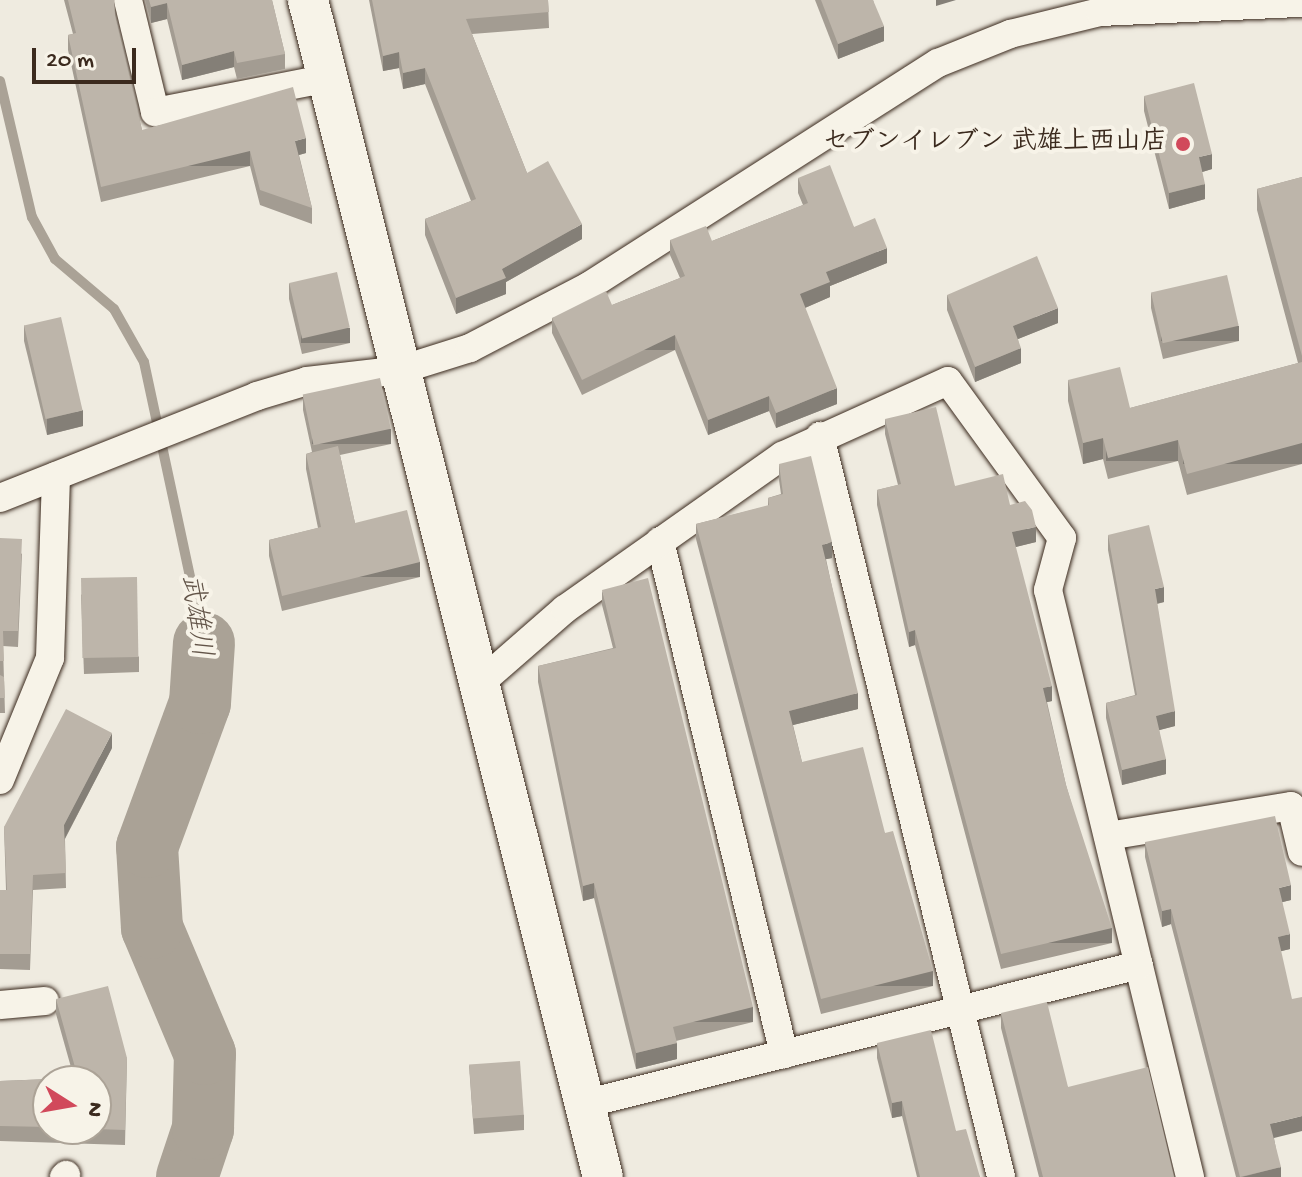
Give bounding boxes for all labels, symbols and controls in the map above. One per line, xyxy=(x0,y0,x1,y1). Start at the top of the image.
scale bar xyxy=(36,32,140,82)
text: 20 m xyxy=(46,47,94,76)
place label: セブンイレブン 武雄上西山店 xyxy=(823,128,1167,160)
marker: セブンイレブン 武雄上西山店 xyxy=(1174,135,1192,153)
water label: 武雄川 xyxy=(172,572,216,660)
north arrow xyxy=(32,1065,112,1145)
text: N xyxy=(79,1100,108,1119)

